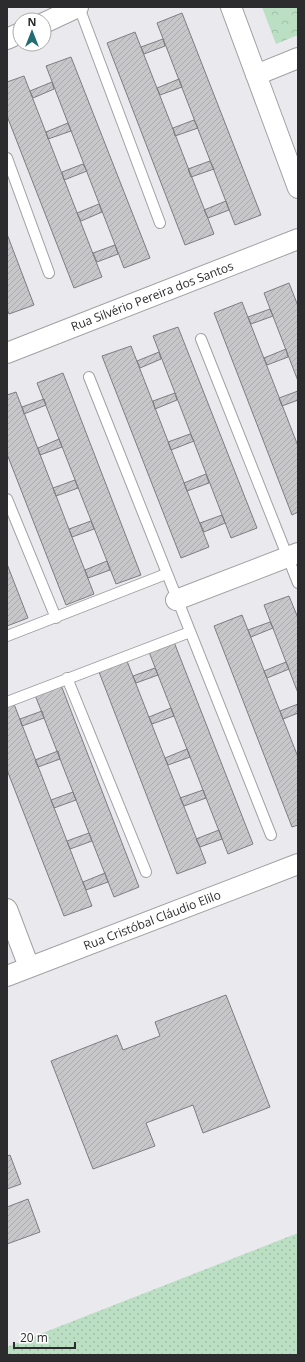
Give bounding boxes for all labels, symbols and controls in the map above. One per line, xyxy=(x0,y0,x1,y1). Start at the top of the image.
north arrow xyxy=(12,12,52,52)
text: N xyxy=(28,14,36,29)
street label: Rua Silvério Pereira dos Santos xyxy=(68,257,236,335)
street label: Rua Cristóbal Cláudio Elilo xyxy=(81,886,223,954)
scale bar xyxy=(14,1324,75,1350)
text: 20 m xyxy=(20,1329,48,1346)

